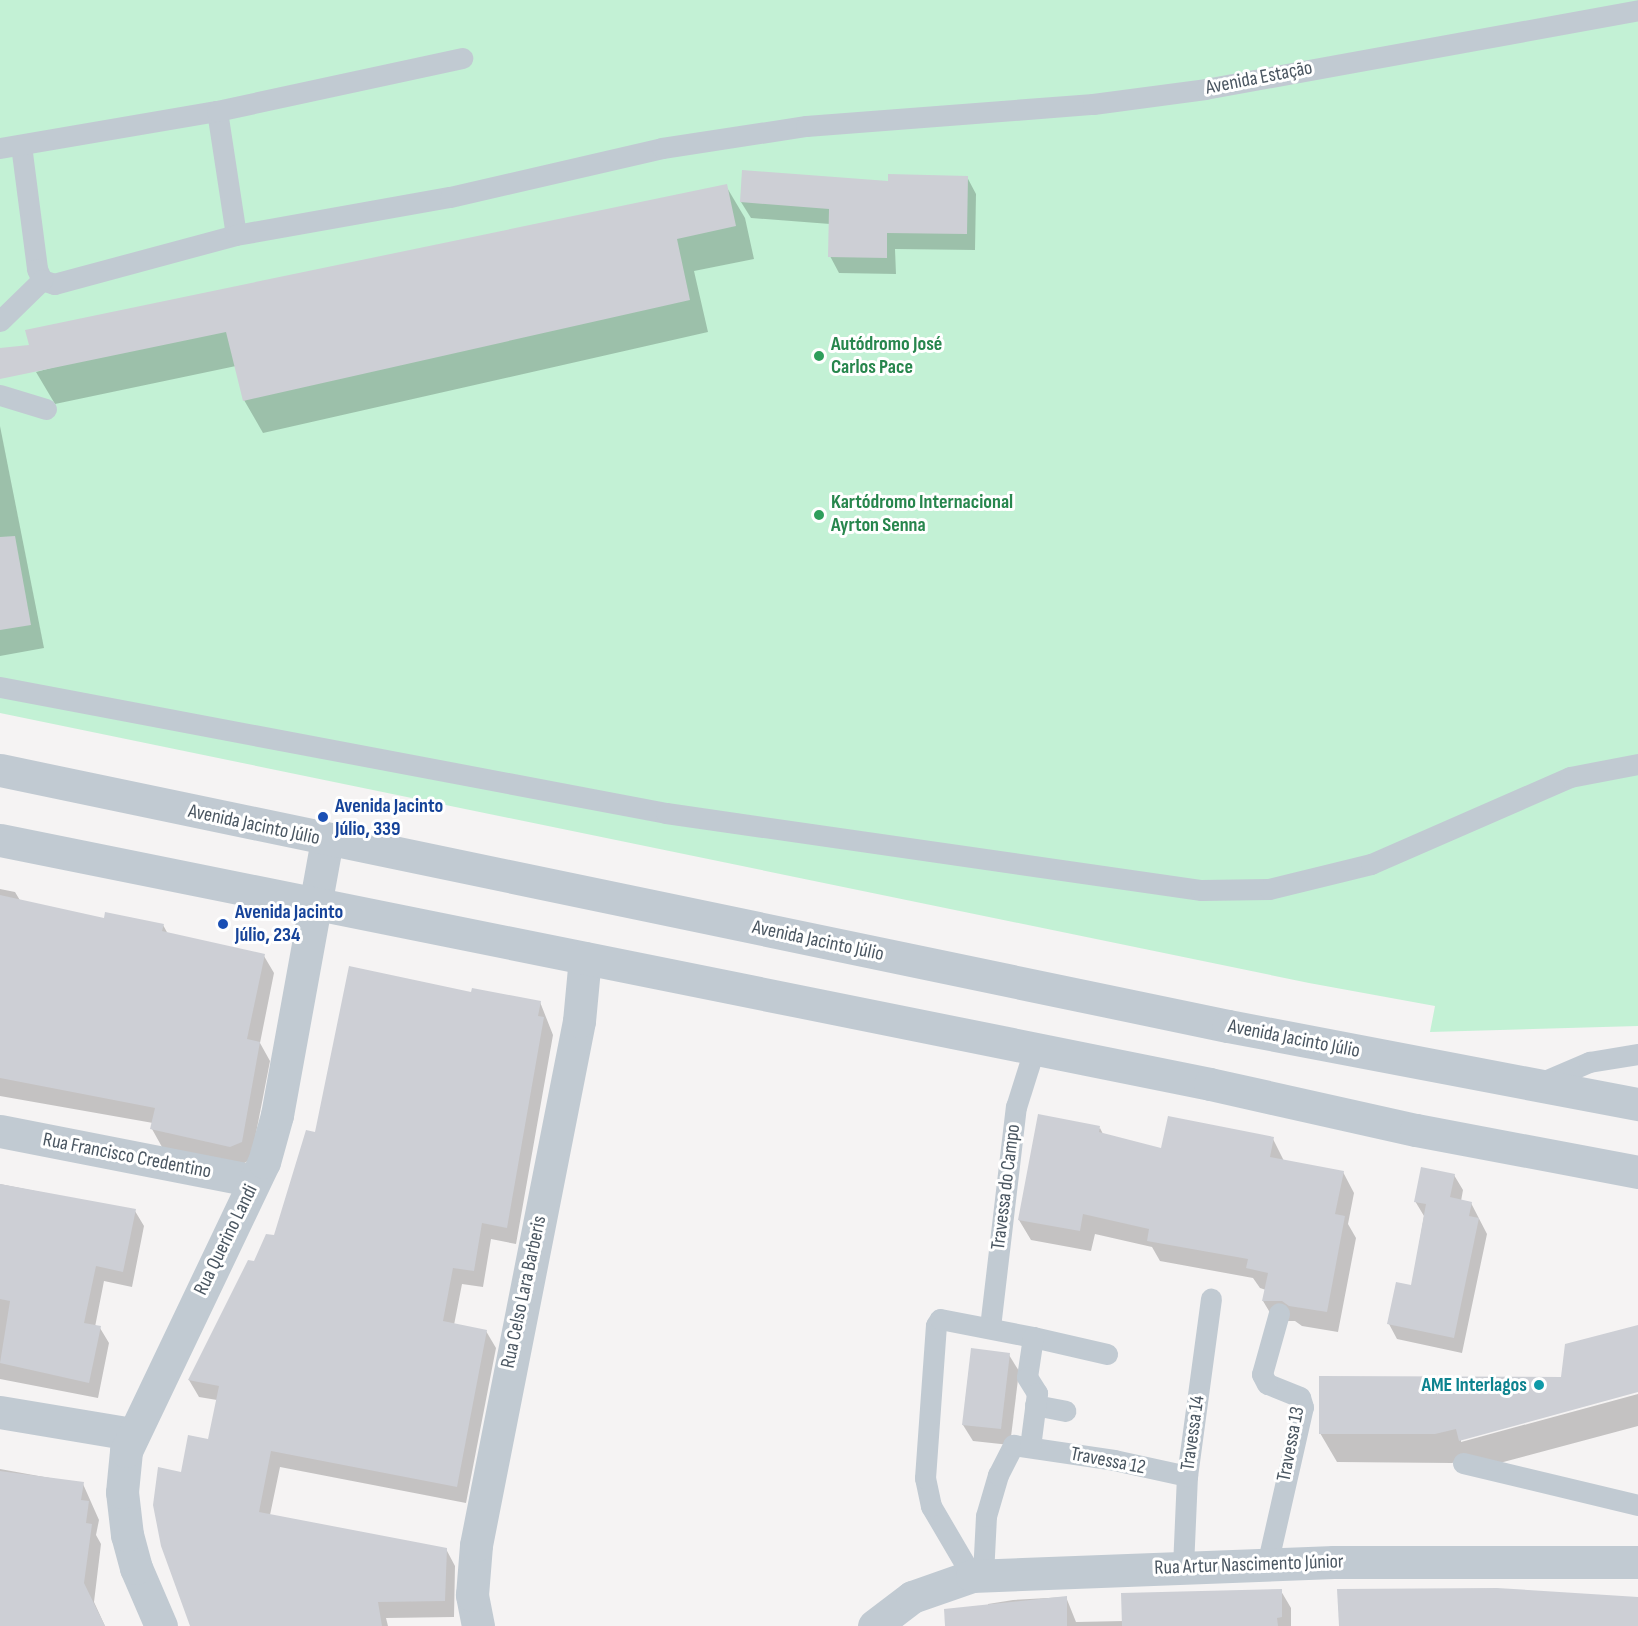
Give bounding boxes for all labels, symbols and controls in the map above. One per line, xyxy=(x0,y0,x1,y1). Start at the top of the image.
street label: Avenida Estação xyxy=(1204,56,1314,100)
place label: Autódromo José Carlos Pace xyxy=(831,332,942,379)
marker: Autódromo José Carlos Pace xyxy=(812,349,826,363)
place label: Kartódromo Internacional Ayrton Senna xyxy=(831,491,1013,538)
marker: Kartódromo Internacional Ayrton Senna xyxy=(812,508,826,522)
place label: Avenida Jacinto Júlio, 339 xyxy=(335,794,443,841)
street label: Avenida Jacinto Júlio xyxy=(186,799,322,851)
marker: Avenida Jacinto Júlio, 339 xyxy=(316,810,330,824)
place label: Avenida Jacinto Júlio, 234 xyxy=(235,900,343,947)
street label: Avenida Jacinto Júlio xyxy=(750,915,886,967)
marker: Avenida Jacinto Júlio, 234 xyxy=(216,917,230,931)
street label: Avenida Jacinto Júlio xyxy=(1226,1014,1362,1064)
street label: Travessa do Campo xyxy=(986,1123,1026,1251)
street label: Rua Francisco Credentino xyxy=(41,1128,213,1184)
street label: Rua Querino Landi xyxy=(189,1181,263,1299)
street label: Rua Celso Lara Barberis xyxy=(496,1214,552,1370)
place label: AME Interlagos xyxy=(1421,1373,1527,1397)
marker: AME Interlagos xyxy=(1532,1378,1546,1392)
street label: Travessa 14 xyxy=(1176,1394,1210,1472)
street label: Travessa 13 xyxy=(1272,1405,1310,1483)
street label: Travessa 12 xyxy=(1069,1442,1147,1480)
street label: Rua Artur Nascimento Júnior xyxy=(1154,1550,1344,1580)

